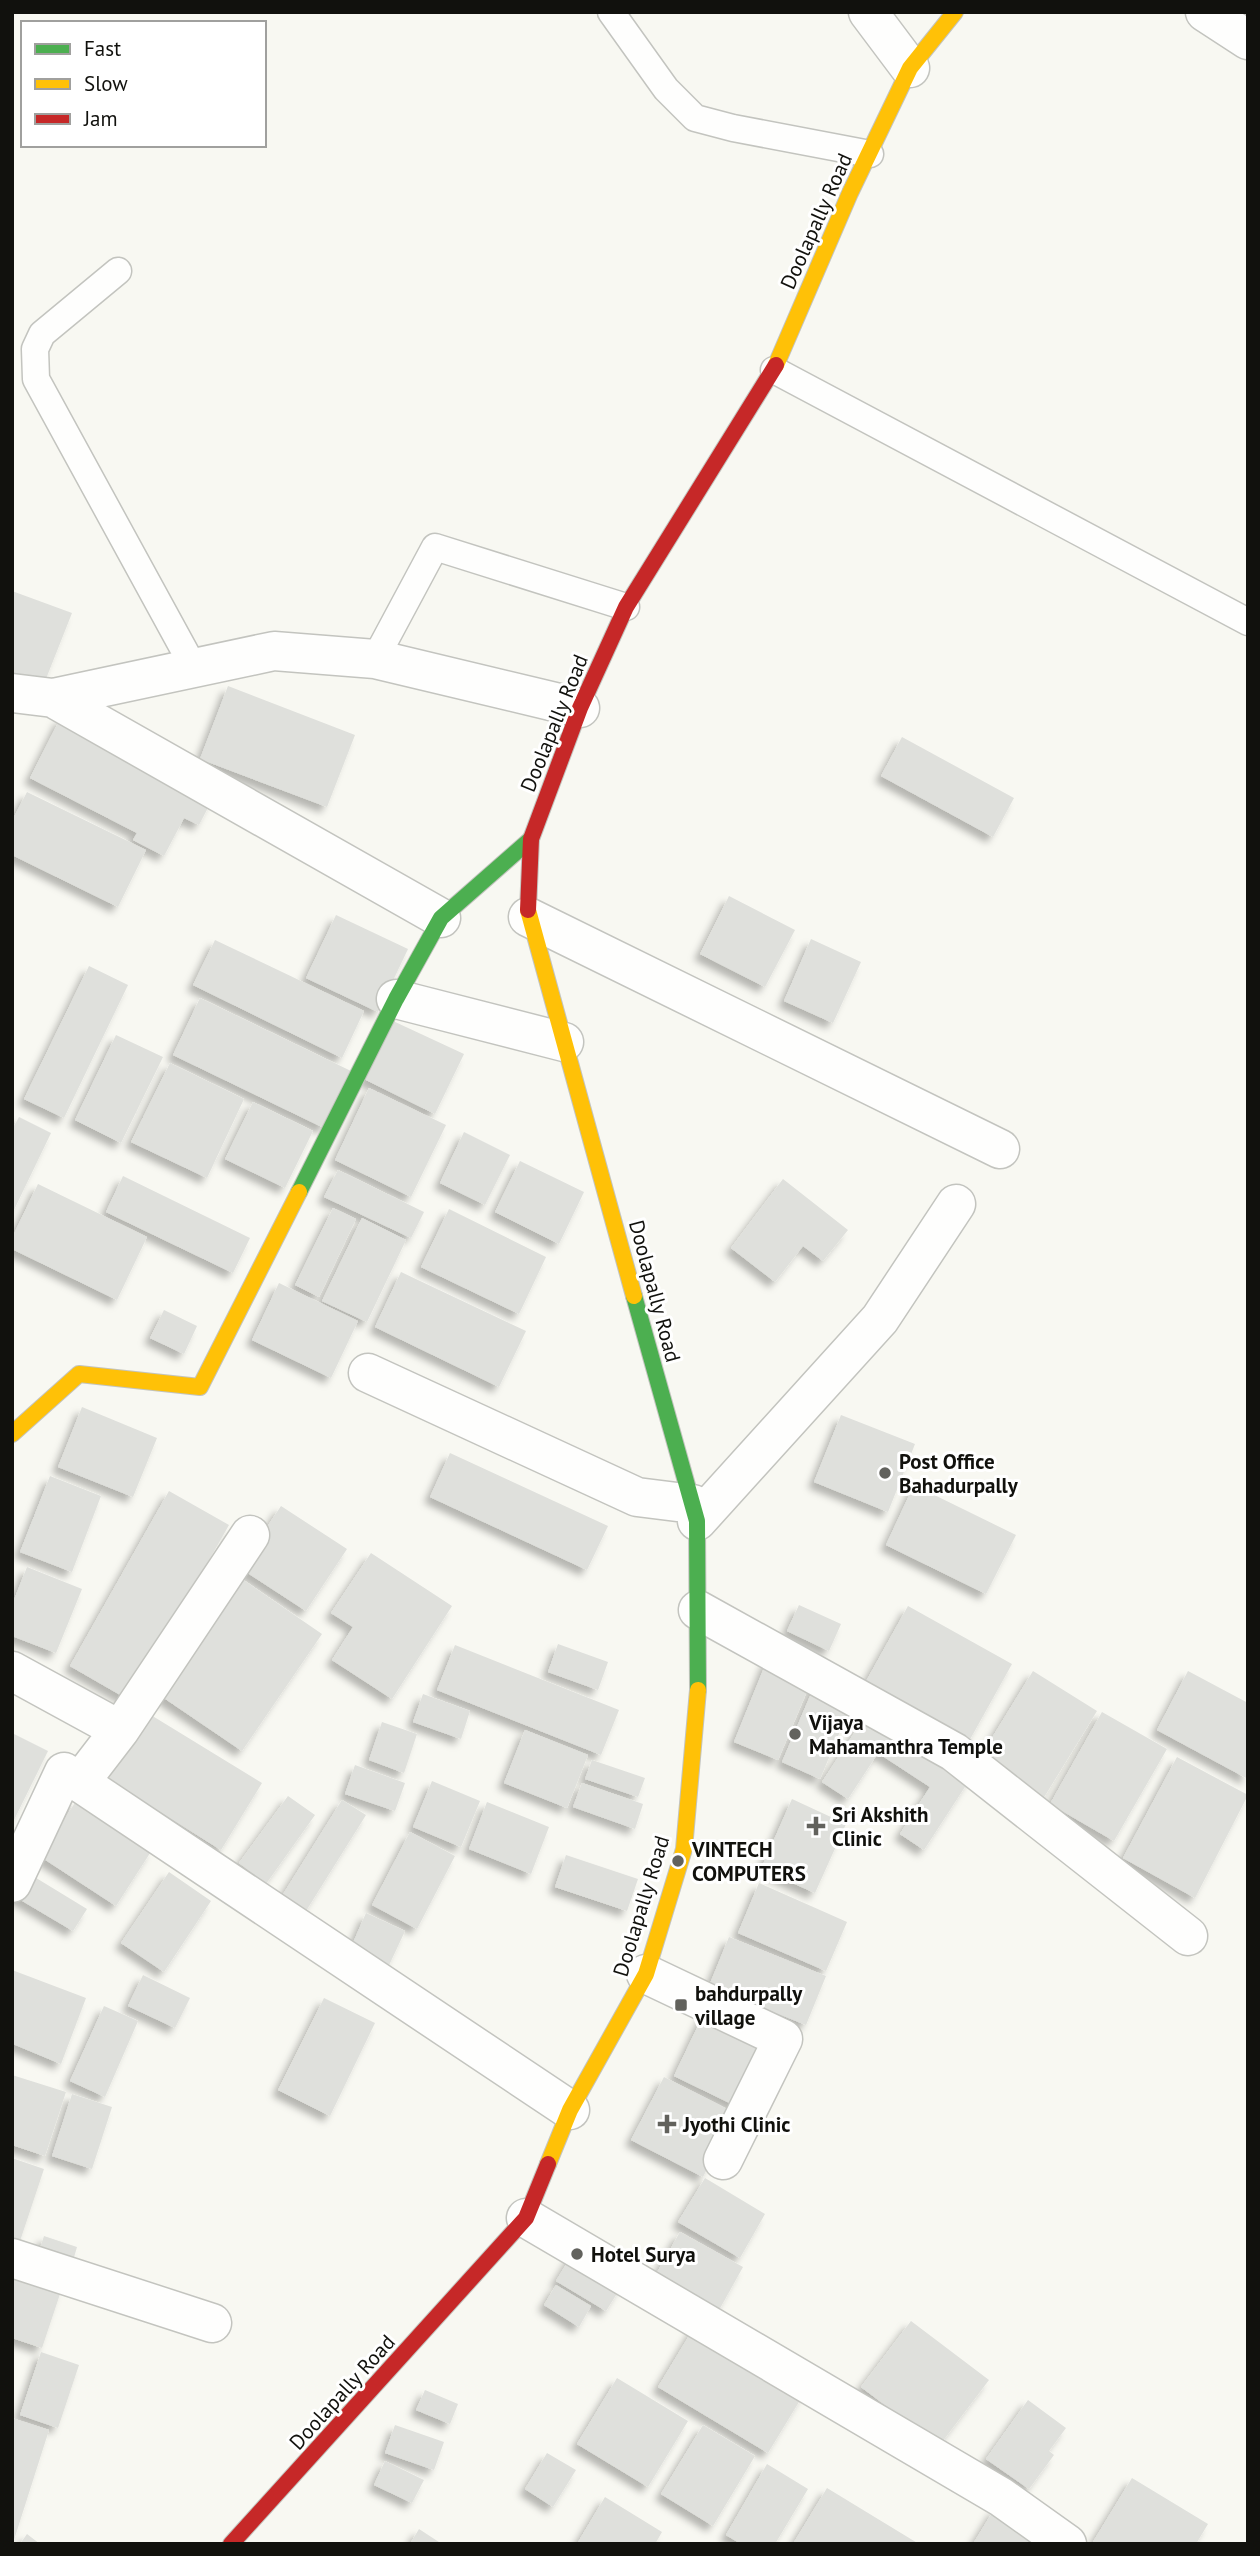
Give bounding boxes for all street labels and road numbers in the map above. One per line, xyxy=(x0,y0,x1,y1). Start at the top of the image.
street label: Doolapally Road xyxy=(774,149,858,293)
street label: Doolapally Road xyxy=(514,650,594,796)
street label: Doolapally Road xyxy=(623,1217,687,1365)
street label: Doolapally Road xyxy=(607,1832,675,1980)
street label: Doolapally Road xyxy=(283,2329,401,2455)

